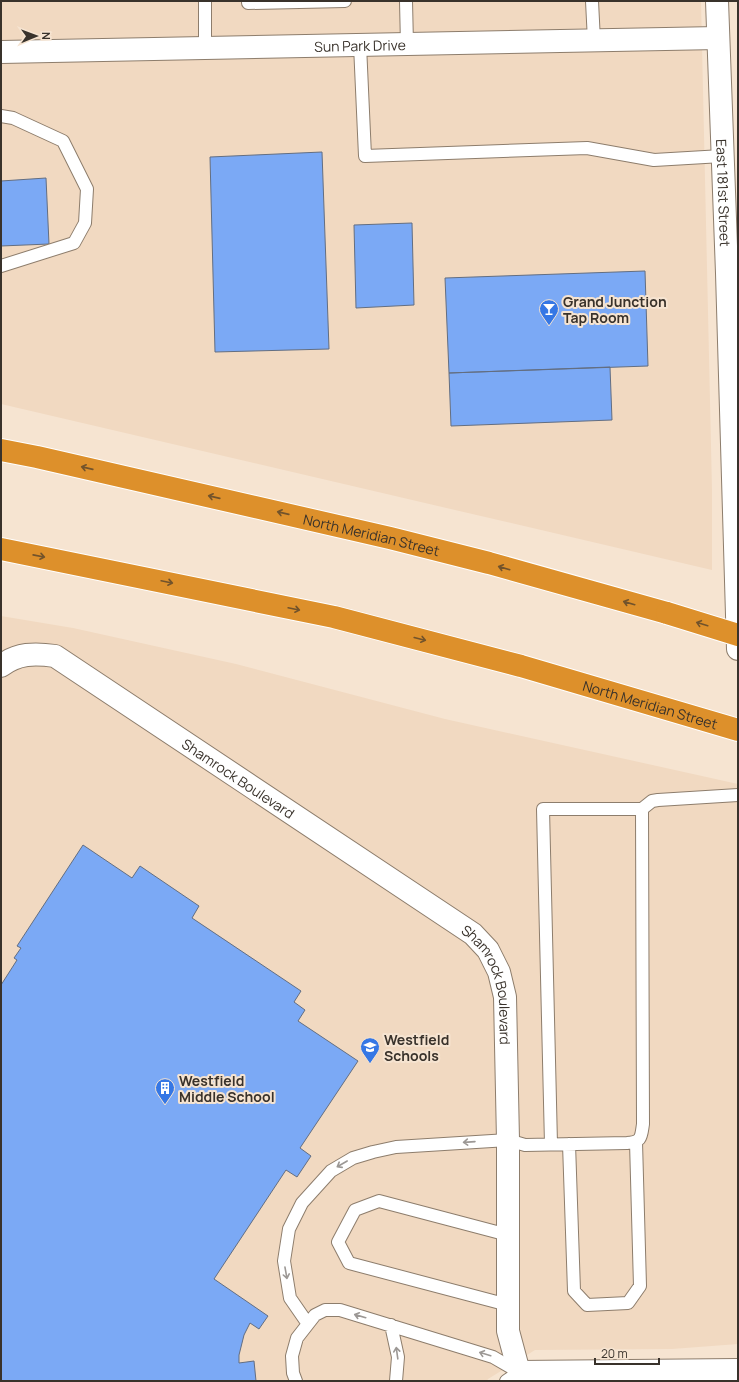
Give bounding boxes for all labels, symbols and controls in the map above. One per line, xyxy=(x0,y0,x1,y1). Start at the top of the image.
north arrow xyxy=(16,16,56,56)
text: N xyxy=(39,32,54,40)
street label: Sun Park Drive xyxy=(314,35,406,55)
street label: East 181st Street xyxy=(713,139,736,247)
place label: Grand Junction Tap Room xyxy=(563,292,667,327)
bar icon: Grand Junction Tap Room xyxy=(538,298,560,326)
one-way arrow xyxy=(81,464,94,471)
one-way arrow xyxy=(208,492,221,500)
one-way arrow xyxy=(277,508,290,516)
street label: North Meridian Street xyxy=(301,509,442,560)
one-way arrow xyxy=(32,552,45,560)
one-way arrow xyxy=(498,563,511,571)
one-way arrow xyxy=(160,579,173,587)
one-way arrow xyxy=(623,599,636,606)
one-way arrow xyxy=(287,605,300,613)
one-way arrow xyxy=(696,620,709,627)
one-way arrow xyxy=(413,636,426,643)
street label: North Meridian Street xyxy=(581,675,720,733)
street label: Shamrock Boulevard xyxy=(178,734,298,822)
street label: Shamrock Boulevard xyxy=(458,920,515,1045)
place label: Westfield Schools xyxy=(384,1030,449,1065)
school or university icon: Westfield Schools xyxy=(359,1036,381,1064)
place label: Westfield Middle School xyxy=(179,1071,275,1106)
building icon: Westfield Middle School xyxy=(154,1077,176,1105)
one-way arrow xyxy=(463,1139,476,1146)
one-way arrow xyxy=(336,1161,348,1169)
one-way arrow xyxy=(282,1266,290,1279)
one-way arrow xyxy=(354,1312,367,1319)
scale bar xyxy=(595,1340,659,1366)
text: 20 m xyxy=(601,1345,628,1362)
one-way arrow xyxy=(393,1347,401,1360)
one-way arrow xyxy=(478,1350,491,1357)

